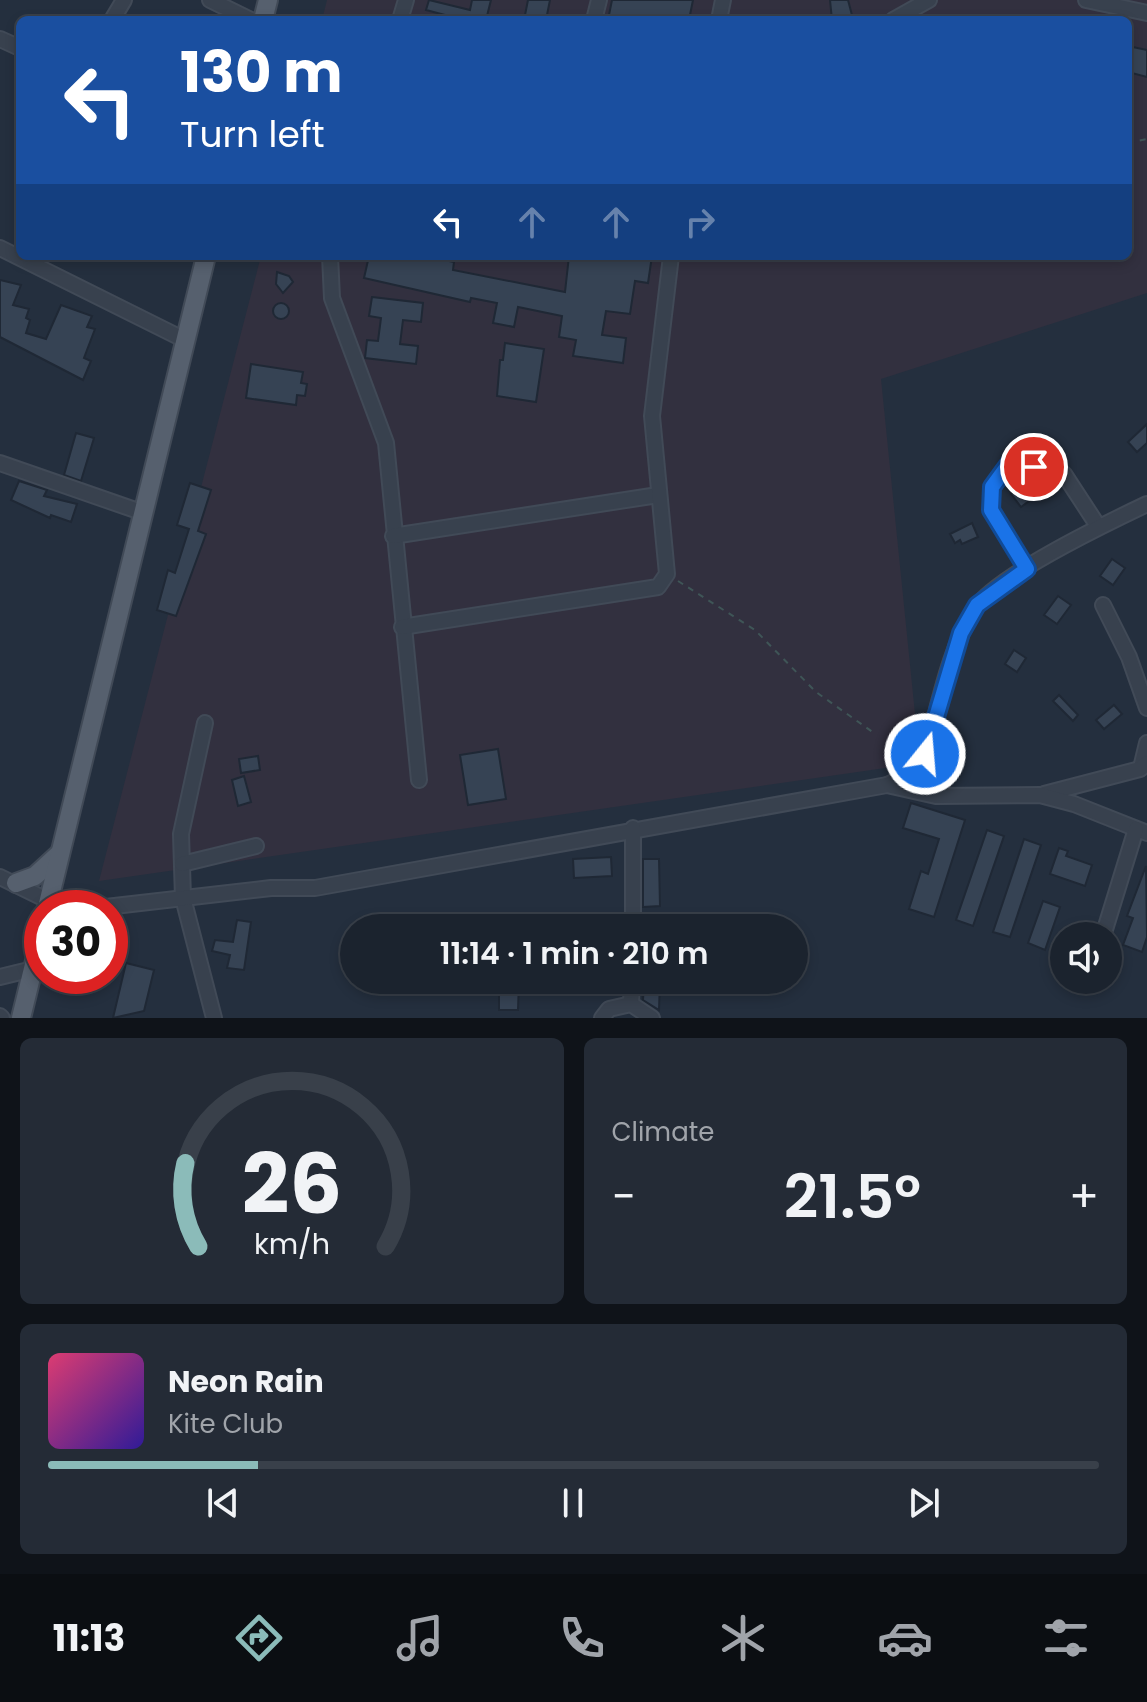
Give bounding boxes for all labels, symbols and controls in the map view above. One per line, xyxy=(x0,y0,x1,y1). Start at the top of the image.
text: 130 m xyxy=(180,33,343,112)
icon: left xyxy=(48,48,152,152)
text: Turn left xyxy=(180,109,325,160)
icon: left xyxy=(426,200,470,244)
icon: ahead xyxy=(510,200,554,244)
icon: ahead xyxy=(594,200,638,244)
icon: right xyxy=(678,200,722,244)
pin xyxy=(1000,433,1068,501)
icon: arrive xyxy=(1012,445,1056,489)
position arrow xyxy=(883,712,967,796)
speed limit sign: 30 xyxy=(24,890,128,994)
map controls xyxy=(1050,922,1122,994)
button: sound xyxy=(1050,922,1122,994)
text: 11:14 · 1 min · 210 m xyxy=(440,932,708,975)
text: Climate xyxy=(612,1114,714,1150)
text: 26 xyxy=(241,1126,342,1242)
text: 21.5° xyxy=(784,1155,921,1239)
text: − xyxy=(612,1166,636,1227)
text: + xyxy=(1069,1166,1099,1227)
text: km/h xyxy=(254,1224,330,1264)
text: Neon Rain xyxy=(168,1360,324,1403)
text: Kite Club xyxy=(168,1406,283,1442)
icon: previous xyxy=(201,1481,245,1525)
icon: pause xyxy=(551,1481,595,1525)
icon: next xyxy=(902,1481,946,1525)
icon: directions xyxy=(231,1610,287,1666)
icon: music xyxy=(392,1610,448,1666)
icon: phone xyxy=(554,1610,610,1666)
icon: climate xyxy=(715,1610,771,1666)
icon: car xyxy=(877,1610,933,1666)
icon: filters xyxy=(1038,1610,1094,1666)
text: 11:13 xyxy=(53,1613,125,1664)

